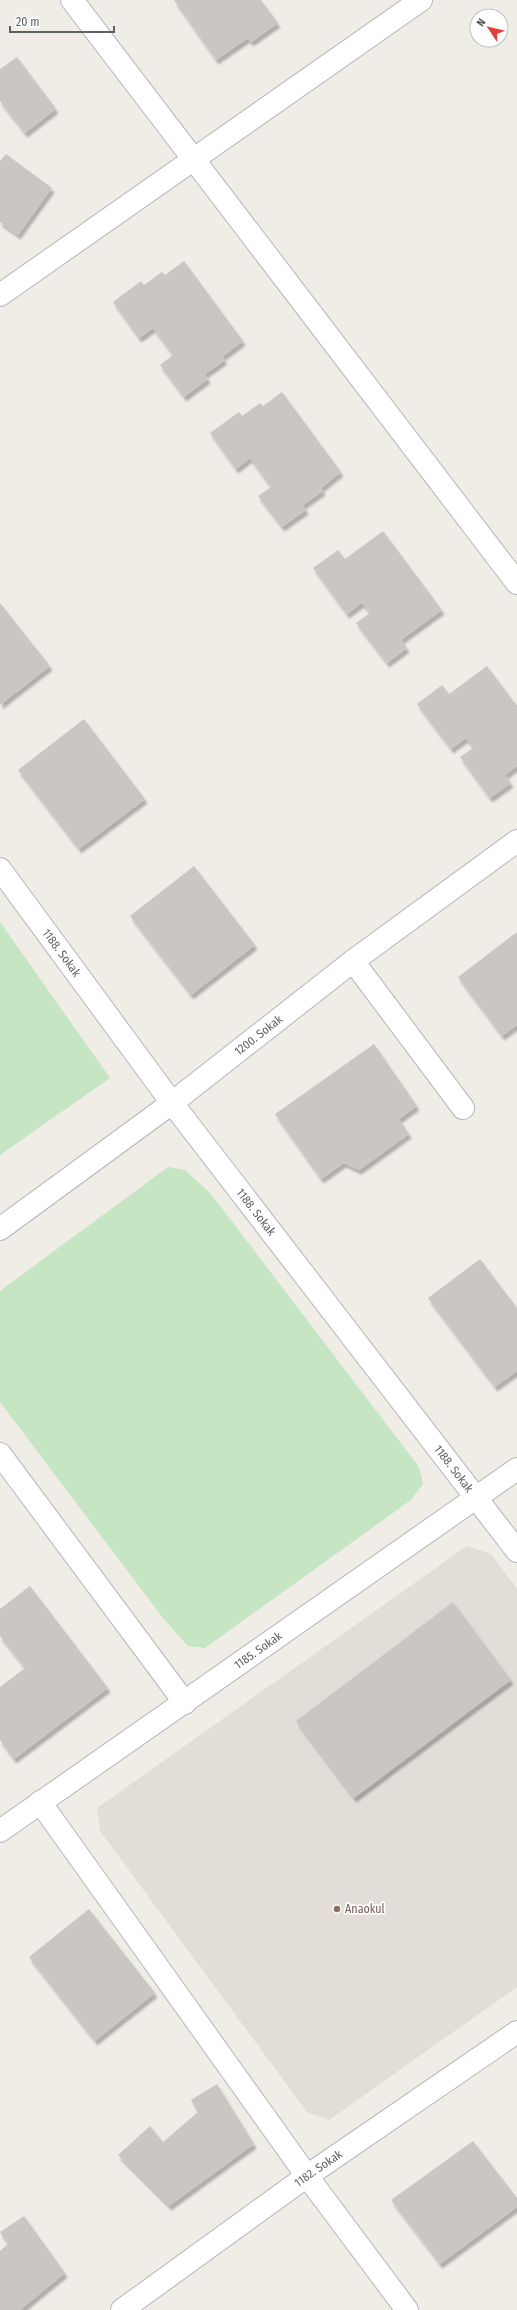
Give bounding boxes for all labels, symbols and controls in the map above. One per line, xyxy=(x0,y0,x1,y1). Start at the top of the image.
scale bar xyxy=(10,8,114,34)
north arrow xyxy=(469,8,509,48)
text: 20 m xyxy=(16,15,40,29)
text: N xyxy=(474,16,488,29)
street label: 1188. Sokak xyxy=(39,926,84,980)
street label: 1200. Sokak xyxy=(232,1012,285,1058)
street label: 1188. Sokak xyxy=(233,1186,279,1239)
street label: 1188. Sokak xyxy=(431,1442,476,1495)
street label: 1185. Sokak xyxy=(231,1629,285,1672)
place label: Anaokul xyxy=(345,1902,385,1916)
marker: Anaokul xyxy=(332,1904,342,1914)
street label: 1182. Sokak xyxy=(292,2147,345,2190)

